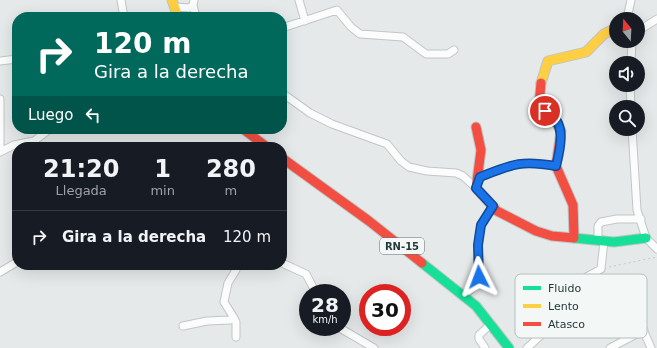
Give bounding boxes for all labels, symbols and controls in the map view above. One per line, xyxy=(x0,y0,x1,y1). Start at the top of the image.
north arrow xyxy=(609,12,645,48)
map controls xyxy=(609,12,645,136)
text: 120 m xyxy=(94,27,191,60)
icon: right xyxy=(28,28,80,80)
button: sound xyxy=(609,56,645,92)
text: Gira a la derecha xyxy=(94,61,249,82)
pin xyxy=(528,94,562,128)
icon: arrive xyxy=(534,100,556,122)
button: search xyxy=(609,100,645,136)
icon: left xyxy=(82,104,104,126)
text: Luego xyxy=(28,106,74,124)
text: 21:20 xyxy=(43,155,119,183)
text: 1 xyxy=(154,155,171,183)
text: 280 xyxy=(206,155,256,183)
text: Llegada xyxy=(56,183,107,198)
text: min xyxy=(150,183,175,198)
text: m xyxy=(225,183,237,198)
icon: right xyxy=(28,226,50,248)
text: Gira a la derecha xyxy=(62,228,206,246)
text: 120 m xyxy=(223,228,271,246)
road number: RN-15 xyxy=(380,238,424,254)
position arrow xyxy=(458,256,500,298)
legend xyxy=(515,274,647,338)
text: Fluido xyxy=(548,282,581,295)
speed limit sign: 30 xyxy=(359,284,411,336)
text: 28 xyxy=(311,293,339,317)
text: Lento xyxy=(548,300,579,313)
text: km/h xyxy=(312,314,338,325)
text: Atasco xyxy=(548,318,585,331)

